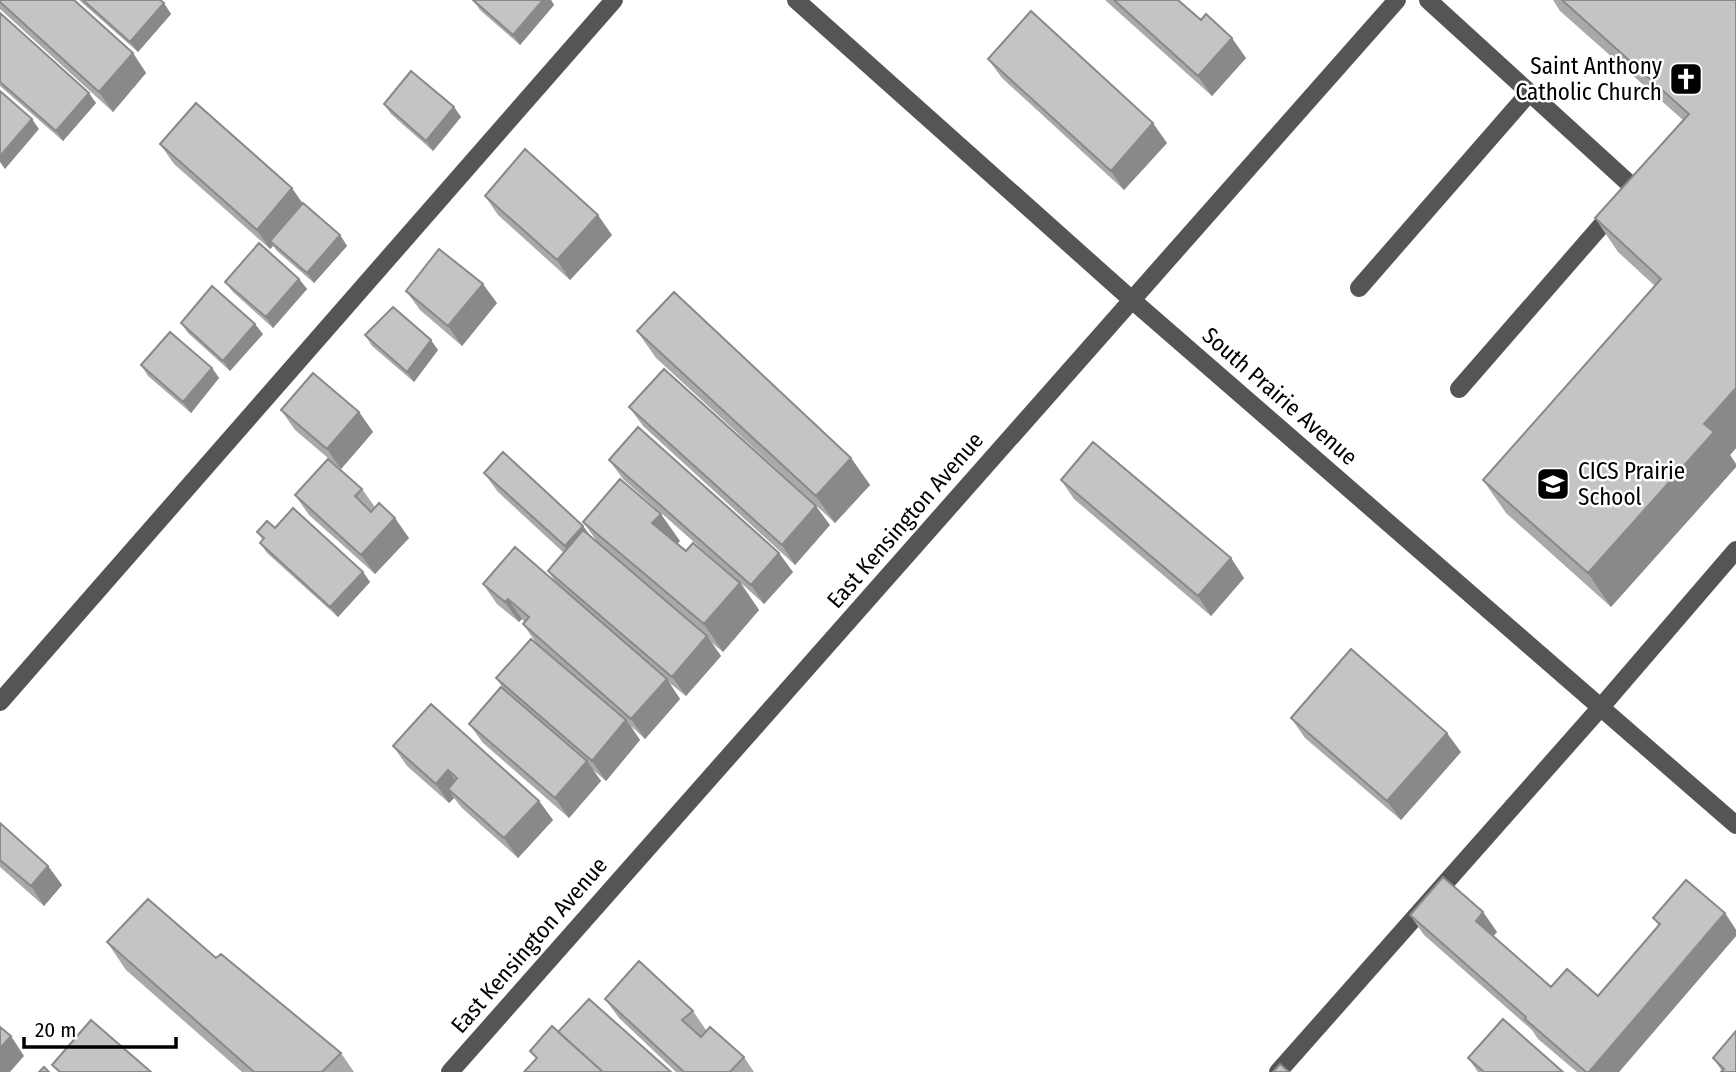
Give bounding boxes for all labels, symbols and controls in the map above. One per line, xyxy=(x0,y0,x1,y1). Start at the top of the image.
place label: Saint Anthony Catholic Church xyxy=(1515,52,1663,106)
church icon: Saint Anthony Catholic Church xyxy=(1667,60,1705,98)
street label: South Prairie Avenue xyxy=(1197,321,1363,471)
street label: East Kensington Avenue xyxy=(821,426,989,614)
place label: CICS Prairie School xyxy=(1578,457,1685,511)
school or university icon: CICS Prairie School xyxy=(1534,465,1572,503)
street label: East Kensington Avenue xyxy=(445,851,613,1039)
scale bar xyxy=(24,1006,177,1050)
text: 20 m xyxy=(35,1017,76,1043)

